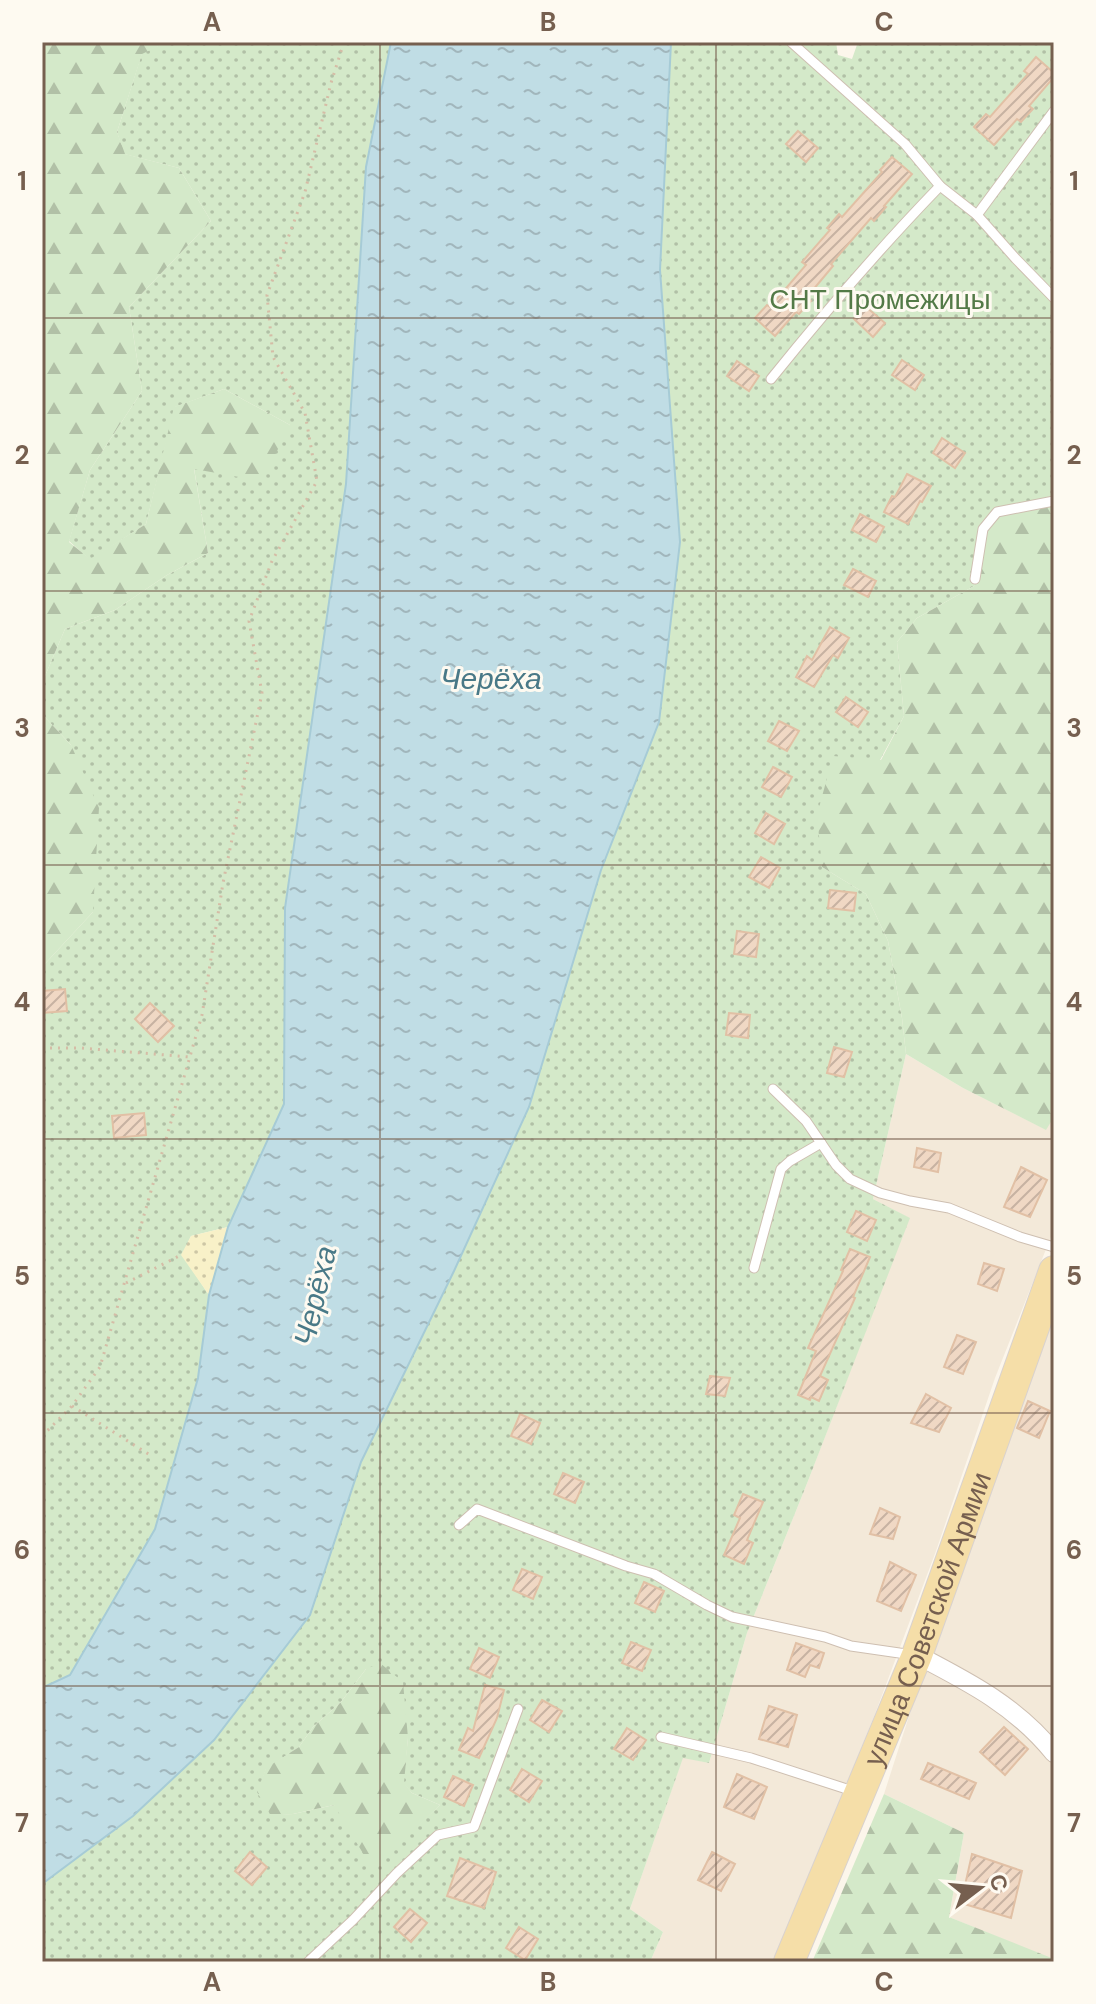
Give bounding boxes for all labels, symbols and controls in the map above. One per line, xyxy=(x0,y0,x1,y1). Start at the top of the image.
text: A xyxy=(203,5,221,39)
text: B xyxy=(540,5,556,39)
text: C xyxy=(874,5,894,39)
text: 1 xyxy=(17,164,27,198)
text: 1 xyxy=(1069,164,1079,198)
park label: СНТ Промежицы xyxy=(769,281,991,318)
text: 2 xyxy=(14,438,30,472)
text: 2 xyxy=(1066,438,1082,472)
water label: Черёха xyxy=(440,659,542,698)
text: 3 xyxy=(14,711,30,745)
text: 3 xyxy=(1066,711,1082,745)
text: 4 xyxy=(14,985,30,1019)
text: 4 xyxy=(1066,985,1082,1019)
water label: Черёха xyxy=(285,1242,345,1350)
text: 5 xyxy=(14,1259,30,1293)
text: 5 xyxy=(1066,1259,1082,1293)
street label: улица Советской Армии xyxy=(854,1467,999,1772)
text: 6 xyxy=(14,1533,30,1567)
text: 6 xyxy=(1066,1533,1082,1567)
text: 7 xyxy=(15,1806,29,1840)
text: 7 xyxy=(1067,1806,1081,1840)
north arrow xyxy=(940,1848,1020,1928)
text: С xyxy=(983,1871,1015,1894)
text: A xyxy=(203,1965,221,1999)
text: B xyxy=(540,1965,556,1999)
text: C xyxy=(874,1965,894,1999)

